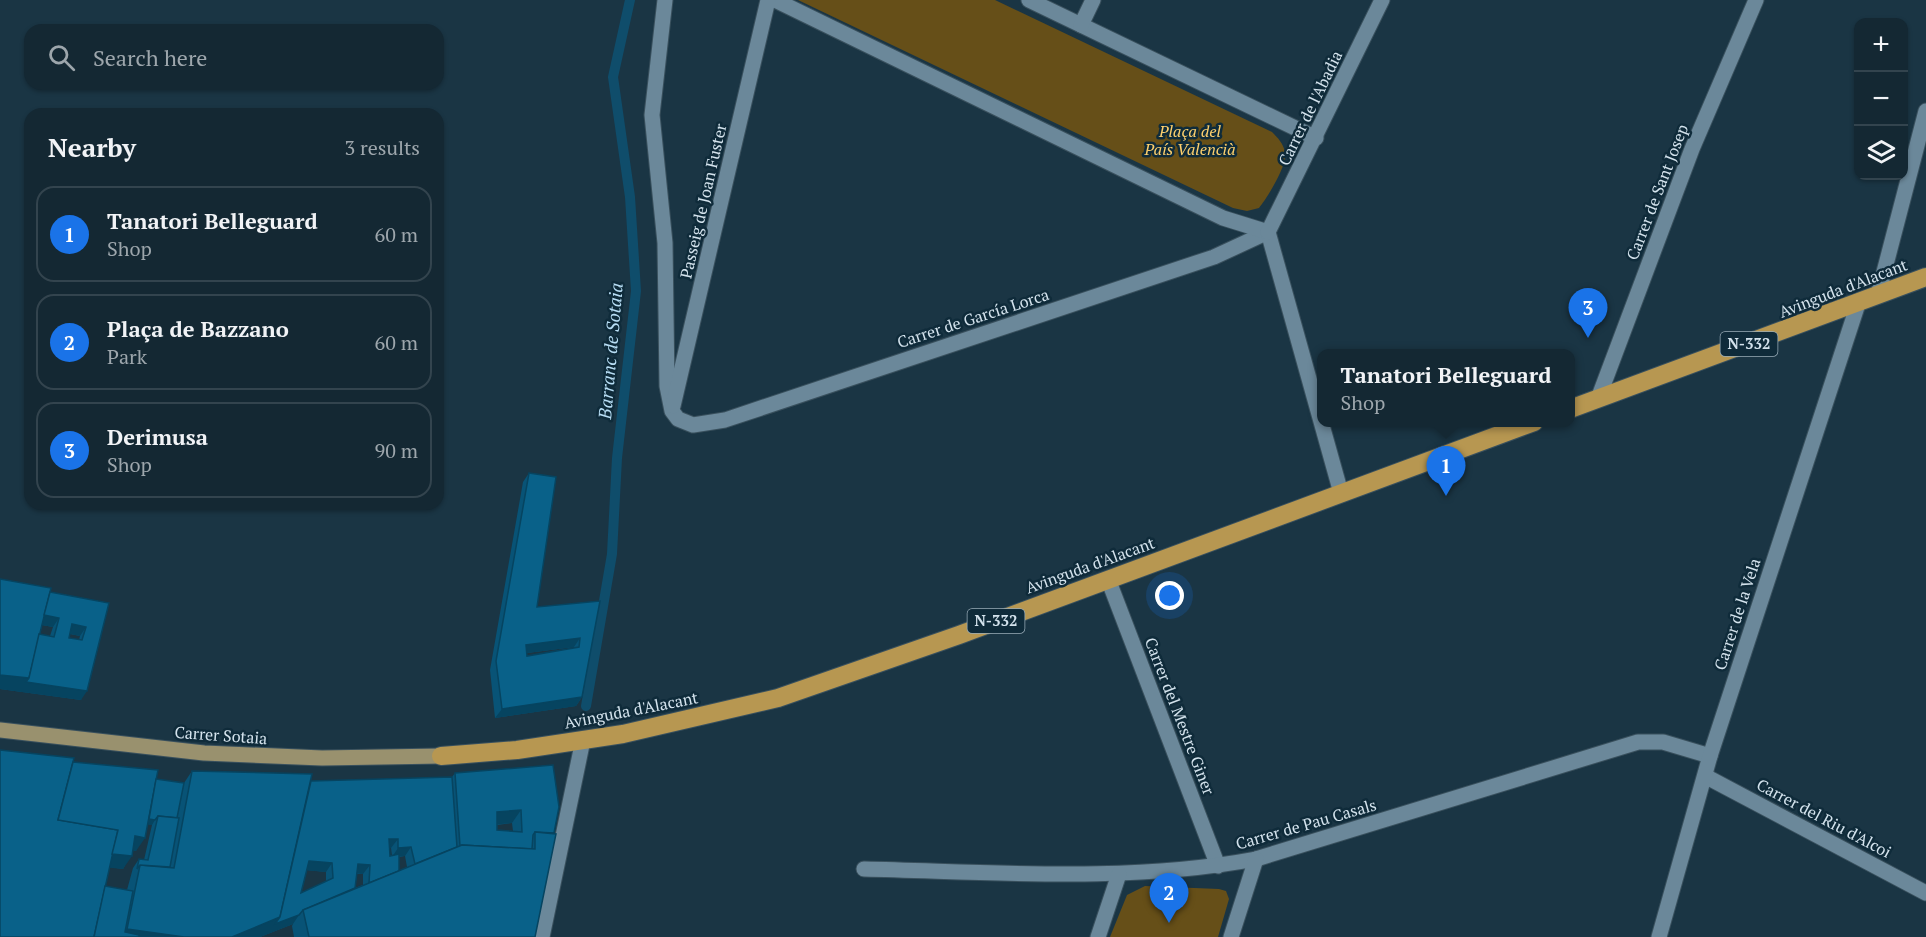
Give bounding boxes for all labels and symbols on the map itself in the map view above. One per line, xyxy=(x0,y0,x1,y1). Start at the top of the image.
street label: Carrer de l'Abadia xyxy=(1273,47,1347,169)
park label: Plaça del País Valencià xyxy=(1143,120,1236,160)
street label: Passeig de Joan Fuster xyxy=(674,121,732,281)
street label: Carrer de Sant Josep xyxy=(1621,121,1693,263)
street label: Avinguda d'Alacant xyxy=(1776,253,1910,323)
water label: Barranc de Sotaia xyxy=(592,282,628,421)
street label: Carrer de García Lorca xyxy=(894,283,1052,353)
pin: 3 xyxy=(1568,288,1608,338)
road number: N-332 xyxy=(1720,332,1778,356)
pin: 1 xyxy=(1426,446,1466,496)
street label: Avinguda d'Alacant xyxy=(1022,531,1158,599)
street label: Carrer de la Vela xyxy=(1709,555,1765,673)
your location xyxy=(1155,581,1184,610)
road number: N-332 xyxy=(968,609,1024,633)
street label: Carrer del Mestre Giner xyxy=(1140,634,1220,799)
street label: Avinguda d'Alacant xyxy=(562,686,700,734)
street label: Carrer Sotaia xyxy=(174,721,268,749)
street label: Carrer del Riu d'Alcoi xyxy=(1753,773,1895,863)
street label: Carrer de Pau Casals xyxy=(1233,793,1379,855)
pin: 2 xyxy=(1150,874,1188,923)

